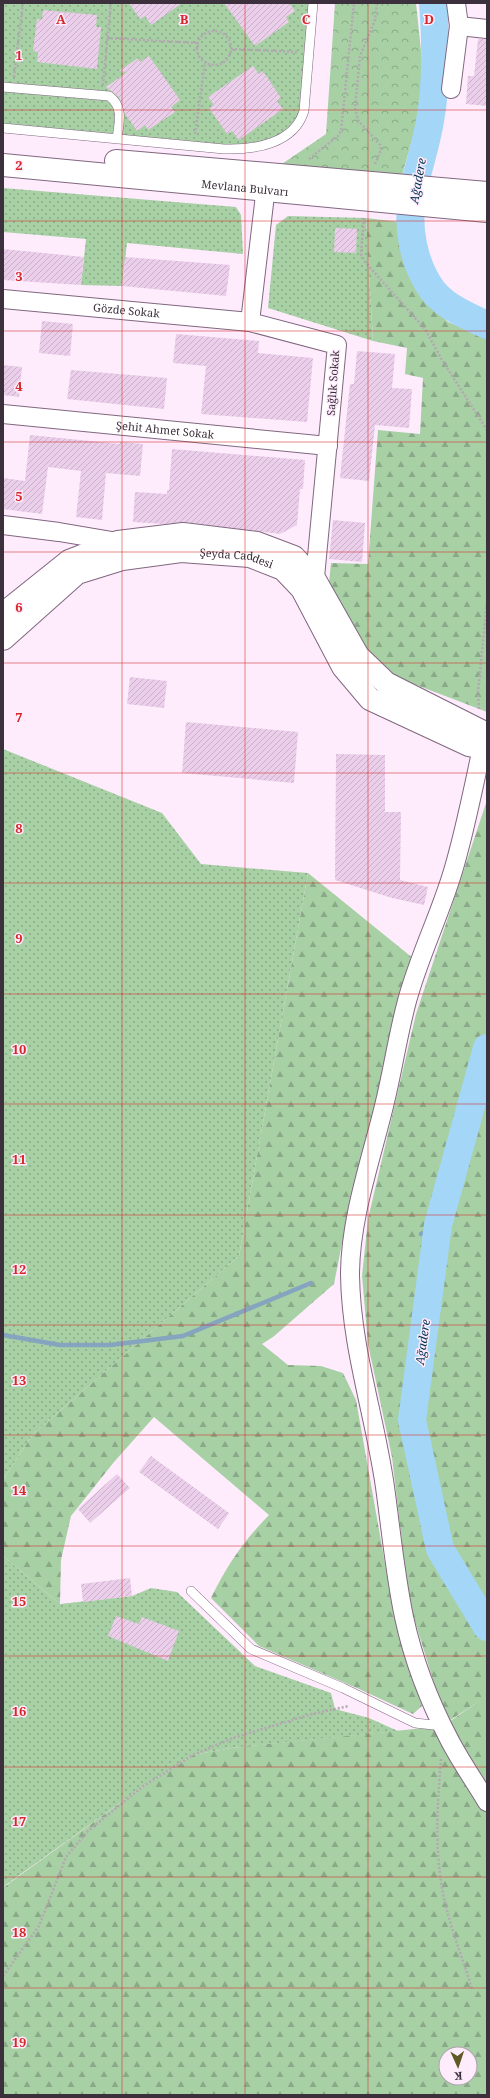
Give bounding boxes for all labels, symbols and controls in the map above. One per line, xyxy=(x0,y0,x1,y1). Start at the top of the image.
text: A xyxy=(56,10,66,28)
text: B xyxy=(180,10,189,28)
text: C xyxy=(302,10,311,28)
text: D xyxy=(424,10,434,28)
text: 1 xyxy=(15,46,23,64)
text: 2 xyxy=(15,156,23,174)
water label: Ağadere xyxy=(405,157,430,206)
street label: Mevlana Bulvarı xyxy=(201,176,290,199)
text: 3 xyxy=(15,267,23,285)
street label: Gözde Sokak xyxy=(93,299,161,321)
street label: Sağlık Sokak xyxy=(323,349,342,416)
text: 4 xyxy=(15,377,23,395)
street label: Şehit Ahmet Sokak xyxy=(116,417,216,442)
text: 5 xyxy=(15,487,23,505)
street label: Şeyda Caddesi xyxy=(199,544,276,572)
text: 6 xyxy=(15,598,23,616)
text: 7 xyxy=(15,708,23,726)
text: 8 xyxy=(15,819,23,837)
text: 9 xyxy=(15,929,23,947)
text: 10 xyxy=(12,1040,26,1058)
text: 11 xyxy=(12,1150,26,1168)
text: 12 xyxy=(12,1260,26,1278)
water label: Ağadere xyxy=(411,1318,434,1367)
text: 13 xyxy=(12,1371,26,1389)
text: 14 xyxy=(12,1481,27,1499)
text: 15 xyxy=(12,1592,26,1610)
text: 16 xyxy=(12,1702,26,1720)
text: 17 xyxy=(12,1812,26,1830)
text: 18 xyxy=(12,1923,26,1941)
text: 19 xyxy=(12,2033,26,2051)
north arrow xyxy=(438,2046,478,2086)
text: K xyxy=(453,2069,463,2084)

